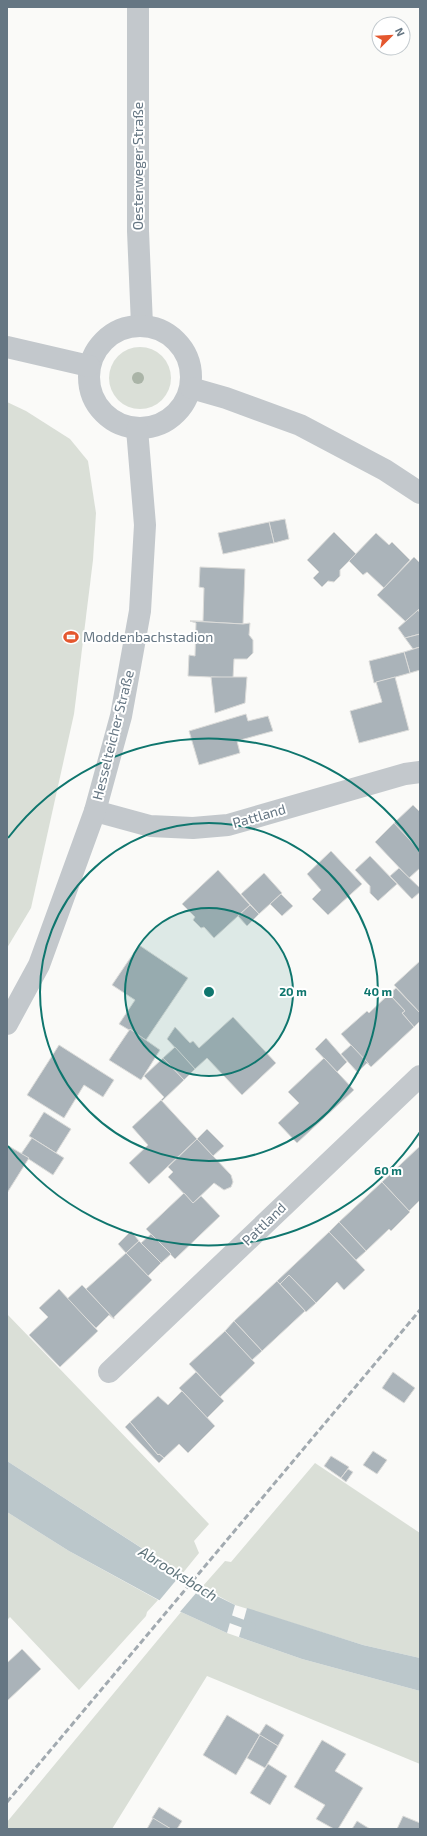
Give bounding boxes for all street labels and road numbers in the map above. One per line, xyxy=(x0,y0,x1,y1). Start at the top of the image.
street label: Oesterweger Straße xyxy=(129,102,146,230)
street label: Hesselteicher Straße xyxy=(88,668,137,802)
street label: Pattland xyxy=(230,800,287,831)
street label: Pattland xyxy=(238,1199,289,1249)

